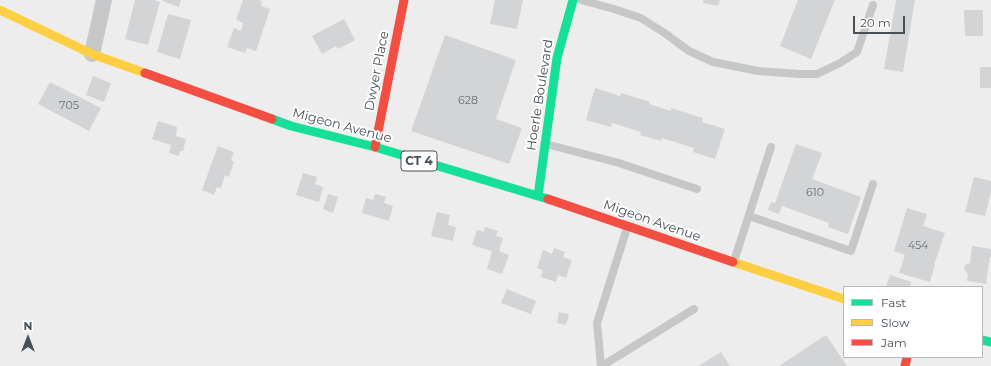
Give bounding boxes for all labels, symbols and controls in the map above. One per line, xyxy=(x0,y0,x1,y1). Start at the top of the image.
scale bar xyxy=(855,8,907,34)
text: 20 m xyxy=(860,15,891,30)
street label: Dwyer Place xyxy=(362,30,392,112)
street label: Hoerle Boulevard xyxy=(523,38,557,152)
house number: 628 xyxy=(458,94,478,108)
house number: 705 xyxy=(59,99,79,113)
street label: Migeon Avenue xyxy=(291,105,393,147)
road number: CT 4 xyxy=(401,151,437,171)
house number: 610 xyxy=(806,186,824,200)
street label: Migeon Avenue xyxy=(601,197,703,245)
house number: 454 xyxy=(908,239,928,253)
legend xyxy=(843,286,983,358)
text: Fast xyxy=(881,295,906,310)
text: Slow xyxy=(881,315,910,330)
north arrow xyxy=(8,318,48,358)
text: N xyxy=(24,319,32,333)
text: Jam xyxy=(881,335,907,350)

